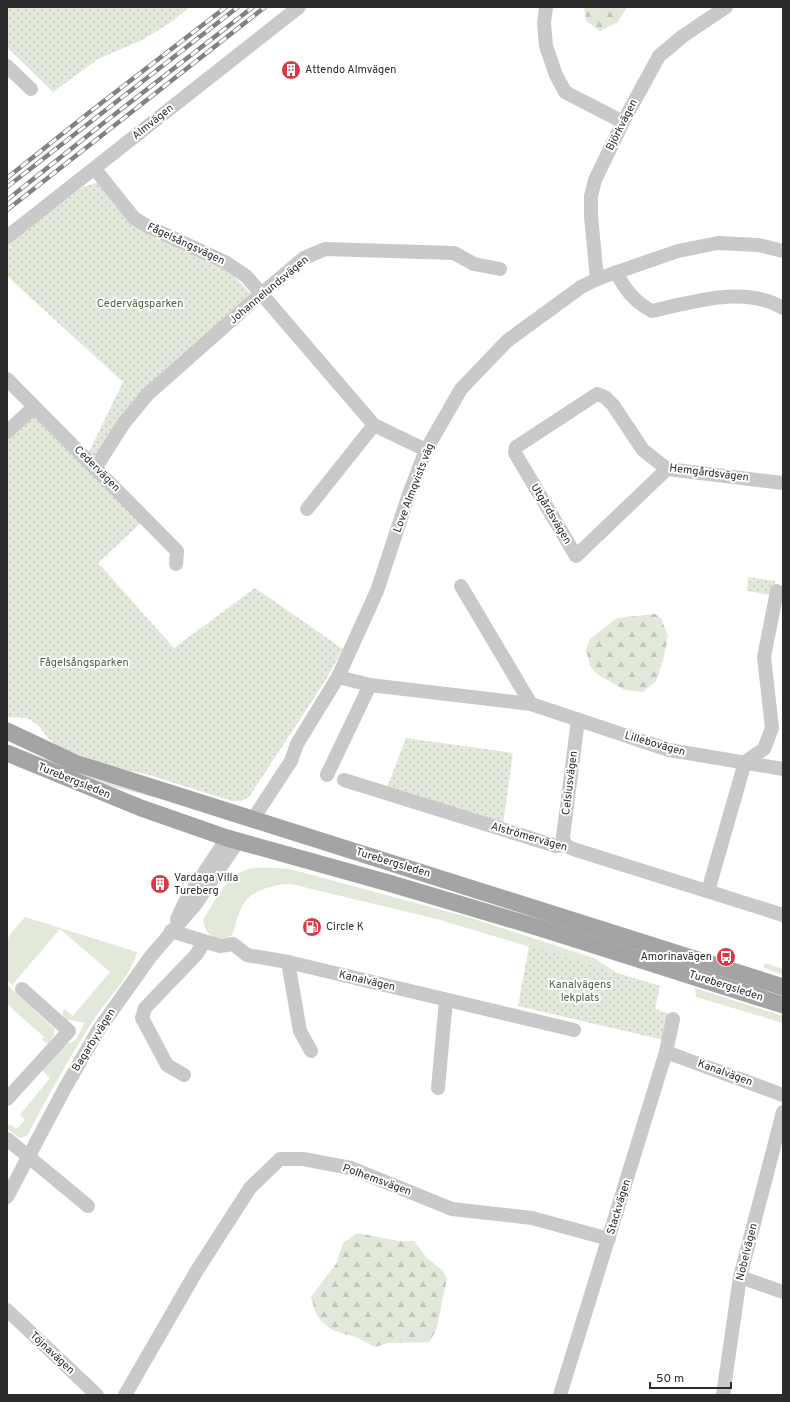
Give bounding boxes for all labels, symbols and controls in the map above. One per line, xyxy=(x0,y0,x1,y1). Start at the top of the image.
building icon: Attendo Almvägen xyxy=(280,59,302,81)
place label: Attendo Almvägen xyxy=(305,63,396,77)
street label: Björkvägen xyxy=(603,97,641,153)
street label: Almvägen xyxy=(129,101,177,143)
street label: Fågelsångsvägen xyxy=(145,220,227,268)
street label: Johannelundsvägen xyxy=(227,253,311,327)
park label: Cedervägsparken xyxy=(97,297,183,311)
street label: Love Almqvists väg xyxy=(390,441,438,535)
street label: Cedervägen xyxy=(71,443,123,495)
street label: Hemgårdsvägen xyxy=(668,461,750,485)
street label: Utgårdsvägen xyxy=(527,481,575,547)
park label: Fågelsångsparken xyxy=(39,656,129,670)
street label: Lillebovägen xyxy=(623,729,687,759)
street label: Celsiusvägen xyxy=(559,750,581,816)
street label: Turebergsleden xyxy=(36,760,112,802)
street label: Alströmervägen xyxy=(489,819,569,855)
street label: Turebergsleden xyxy=(354,845,432,881)
place label: Vardaga Villa Tureberg xyxy=(174,871,238,898)
building icon: Vardaga Villa Tureberg xyxy=(149,873,171,895)
fuel station icon: Circle K xyxy=(301,916,323,938)
place label: Circle K xyxy=(326,920,364,934)
bus stop icon: Amorinavägen xyxy=(715,946,737,968)
place label: Amorinavägen xyxy=(640,950,712,964)
street label: Turebergsleden xyxy=(687,967,765,1005)
street label: Kanalvägen xyxy=(337,968,397,994)
park label: Kanalvägens lekplats xyxy=(549,978,611,1005)
street label: Bagarbyvägen xyxy=(69,1006,119,1074)
street label: Kanalvägen xyxy=(696,1057,754,1089)
street label: Polhemsvägen xyxy=(341,1161,413,1199)
street label: Stackvägen xyxy=(604,1178,634,1236)
street label: Nobelvägen xyxy=(733,1222,761,1282)
street label: Töjnavägen xyxy=(27,1329,77,1377)
scale bar xyxy=(650,1364,731,1390)
text: 50 m xyxy=(656,1371,684,1387)

